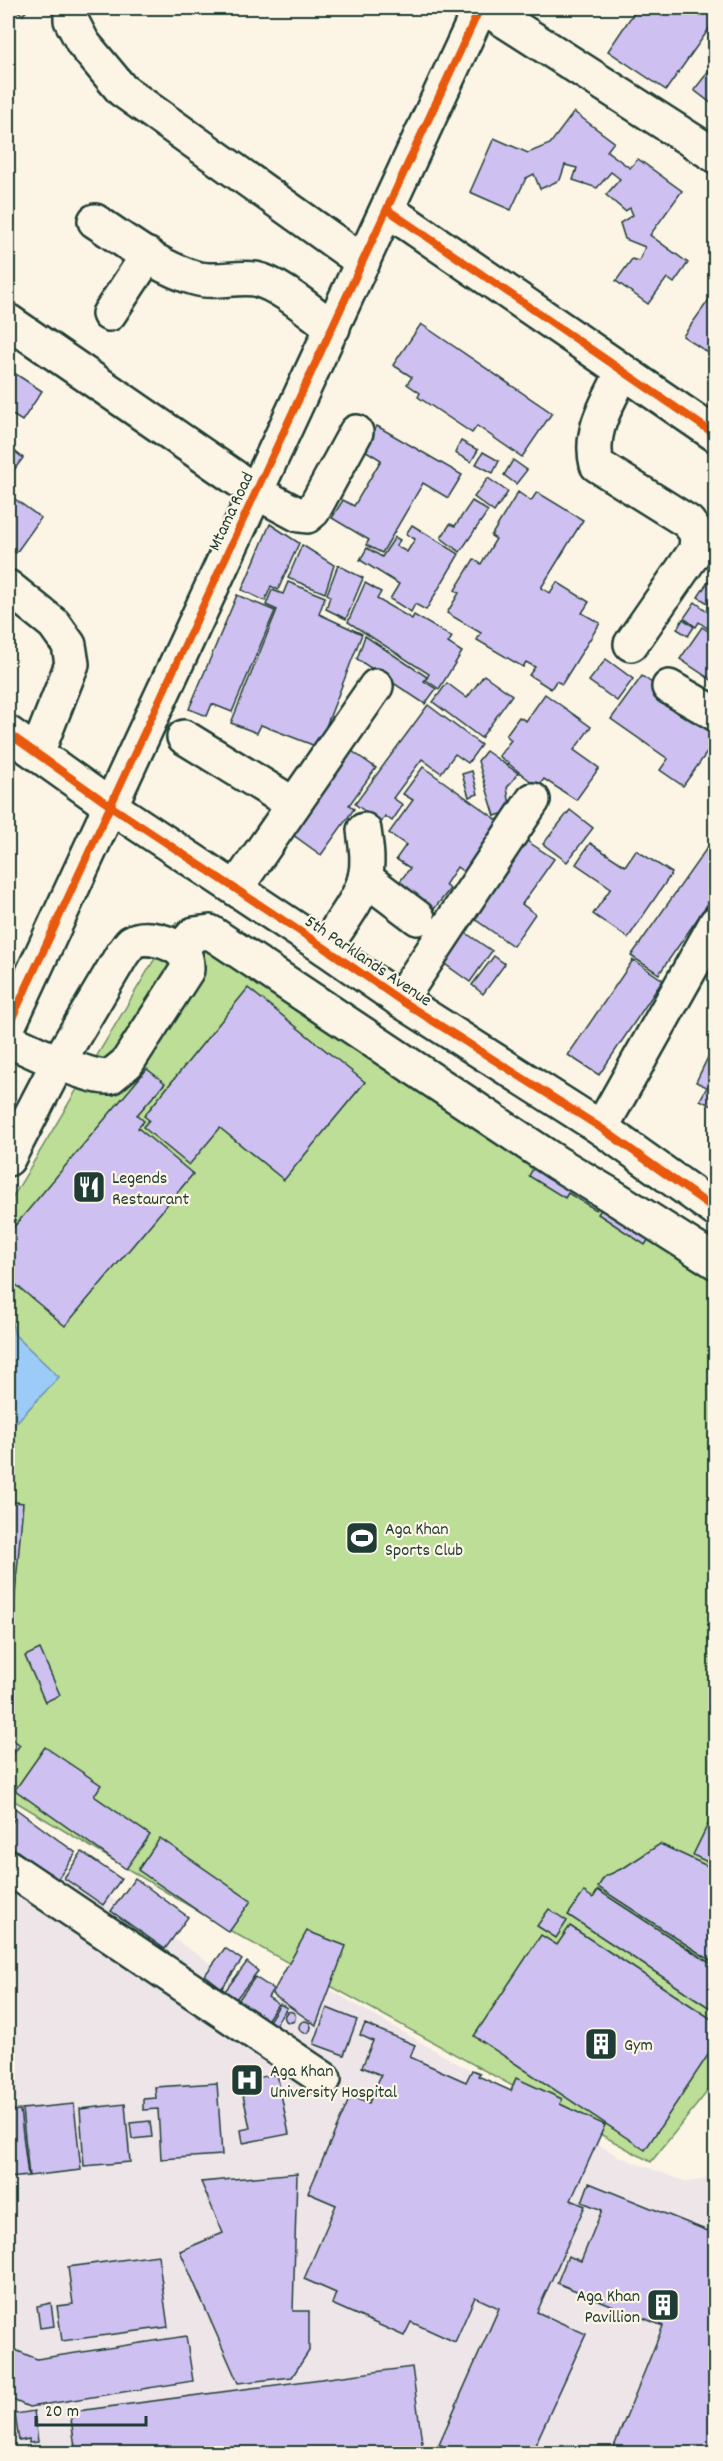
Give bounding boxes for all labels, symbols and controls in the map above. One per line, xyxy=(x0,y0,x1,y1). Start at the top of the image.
street label: Mtama Road xyxy=(203,469,261,556)
street label: 5th Parklands Avenue xyxy=(299,910,436,1014)
place label: Legends Restaurant xyxy=(112,1167,190,1213)
restaurant icon: Legends Restaurant xyxy=(71,1169,107,1205)
place label: Aga Khan Sports Club xyxy=(385,1518,463,1564)
sports icon: Aga Khan Sports Club xyxy=(344,1520,380,1556)
building icon: Gym xyxy=(583,2026,619,2062)
place label: Gym xyxy=(624,2034,653,2059)
place label: Aga Khan University Hospital xyxy=(270,2060,398,2106)
hospital icon: Aga Khan University Hospital xyxy=(229,2062,265,2098)
place label: Aga Khan Pavillion xyxy=(576,2285,640,2331)
building icon: Aga Khan Pavillion xyxy=(645,2287,681,2323)
scale bar xyxy=(36,2389,146,2427)
text: 20 m xyxy=(45,2400,79,2425)

